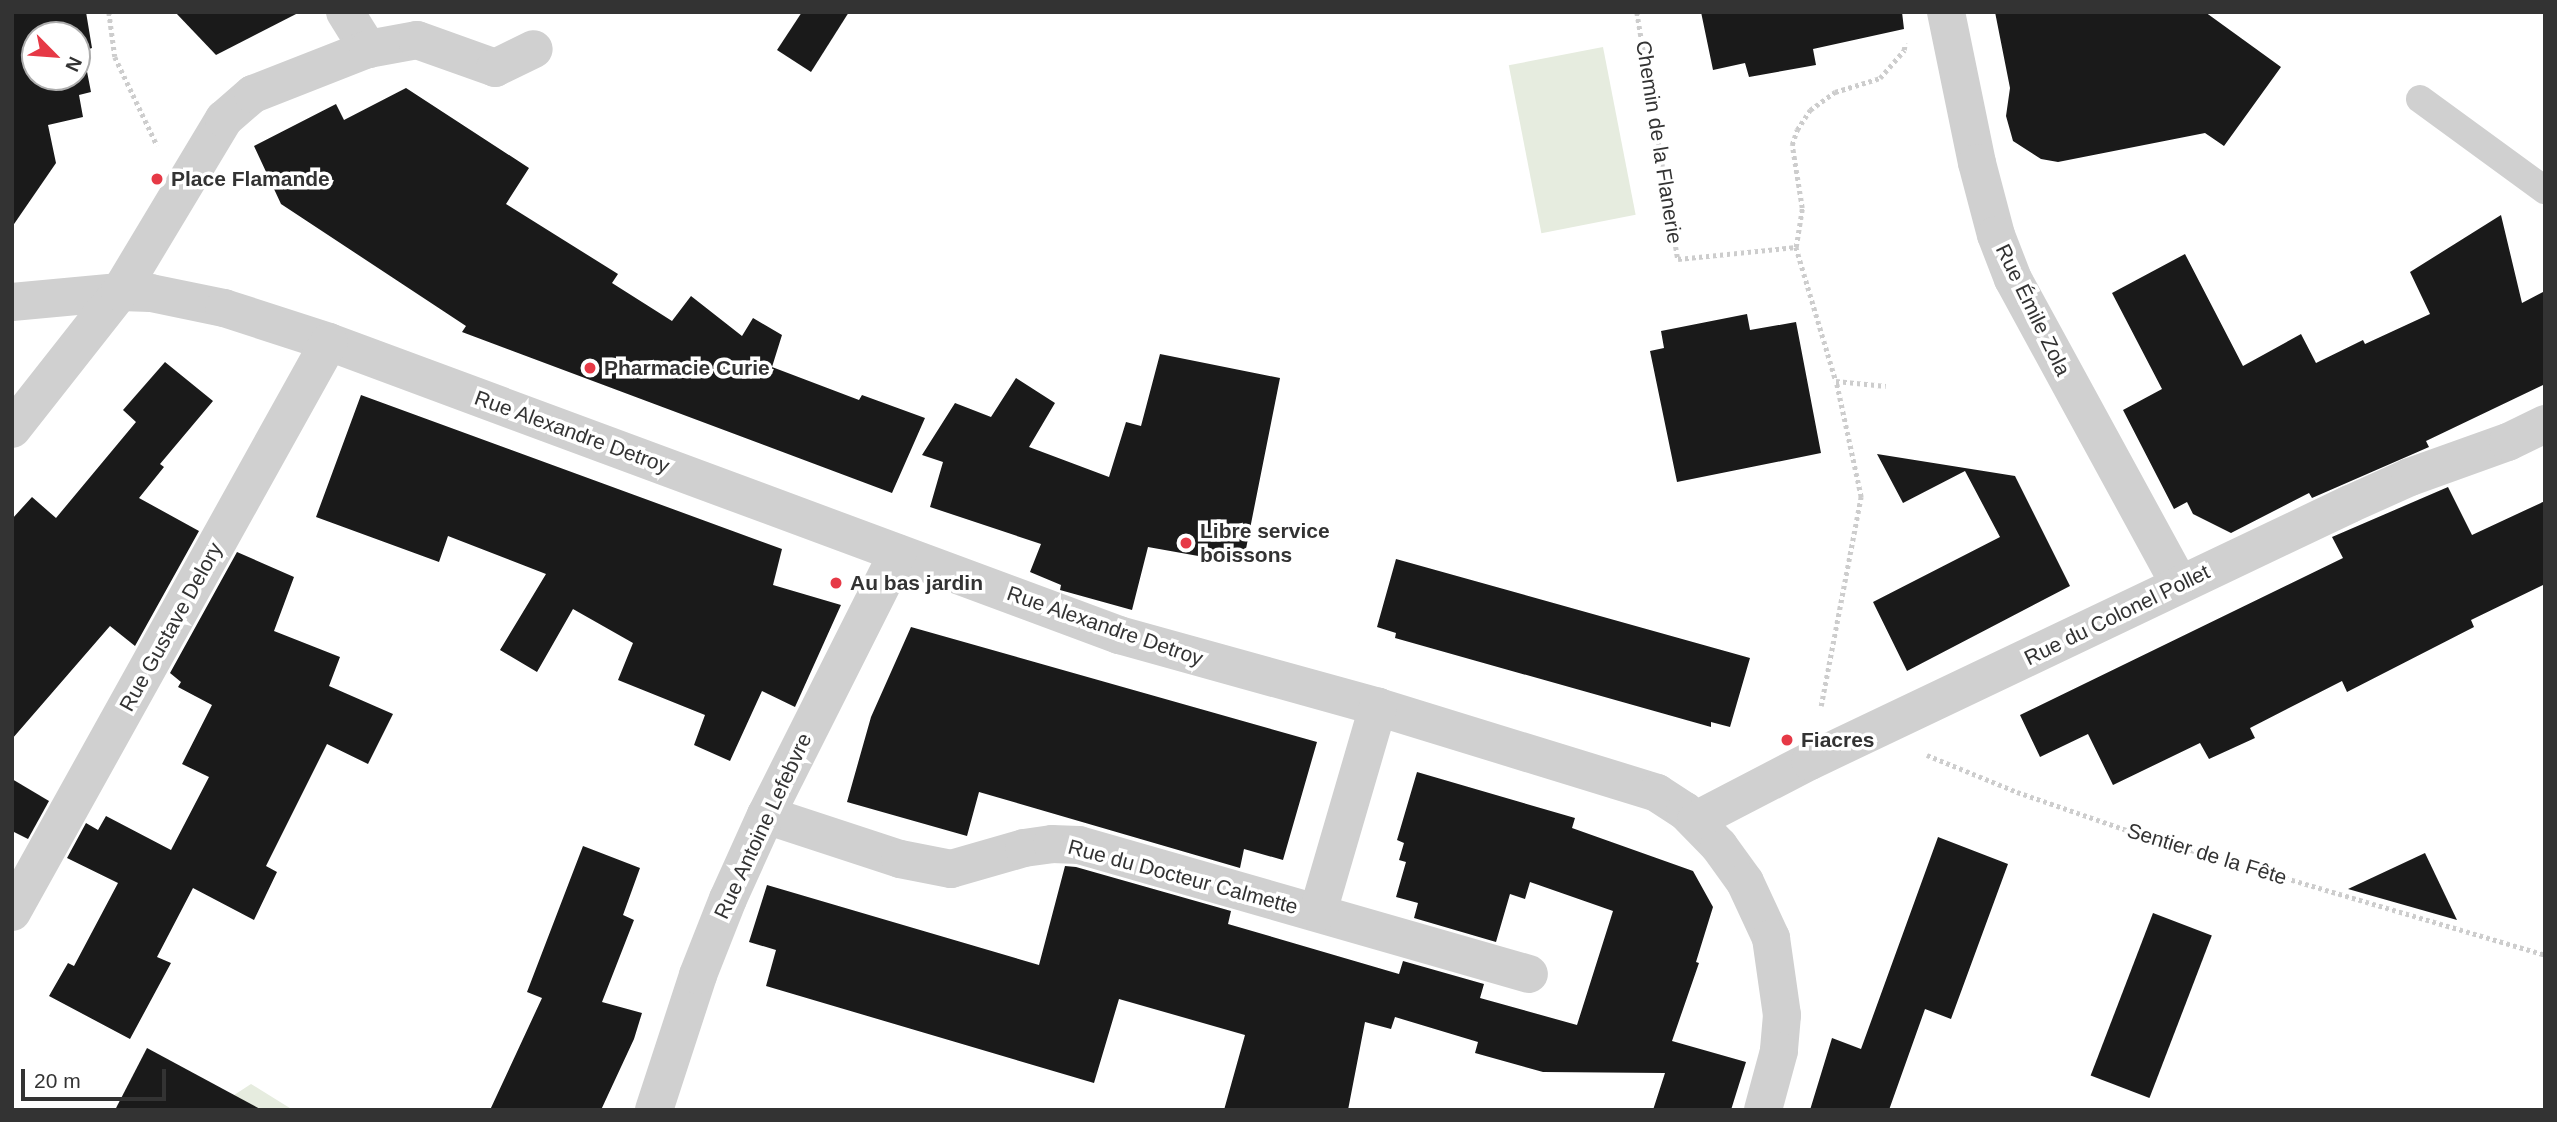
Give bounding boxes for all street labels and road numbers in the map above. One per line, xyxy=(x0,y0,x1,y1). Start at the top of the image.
street label: Chemin de la Flanerie xyxy=(1630,39,1688,245)
street label: Rue Émile Zola xyxy=(1990,240,2076,380)
street label: Rue Alexandre Detroy xyxy=(471,385,673,479)
street label: Rue Gustave Delory xyxy=(114,538,228,716)
street label: Rue du Colonel Pollet xyxy=(2020,559,2214,671)
street label: Rue Alexandre Detroy xyxy=(1003,580,1207,672)
street label: Rue Antoine Lefebvre xyxy=(709,729,817,923)
street label: Sentier de la Fête xyxy=(2124,818,2290,890)
street label: Rue du Docteur Calmette xyxy=(1065,834,1301,920)

